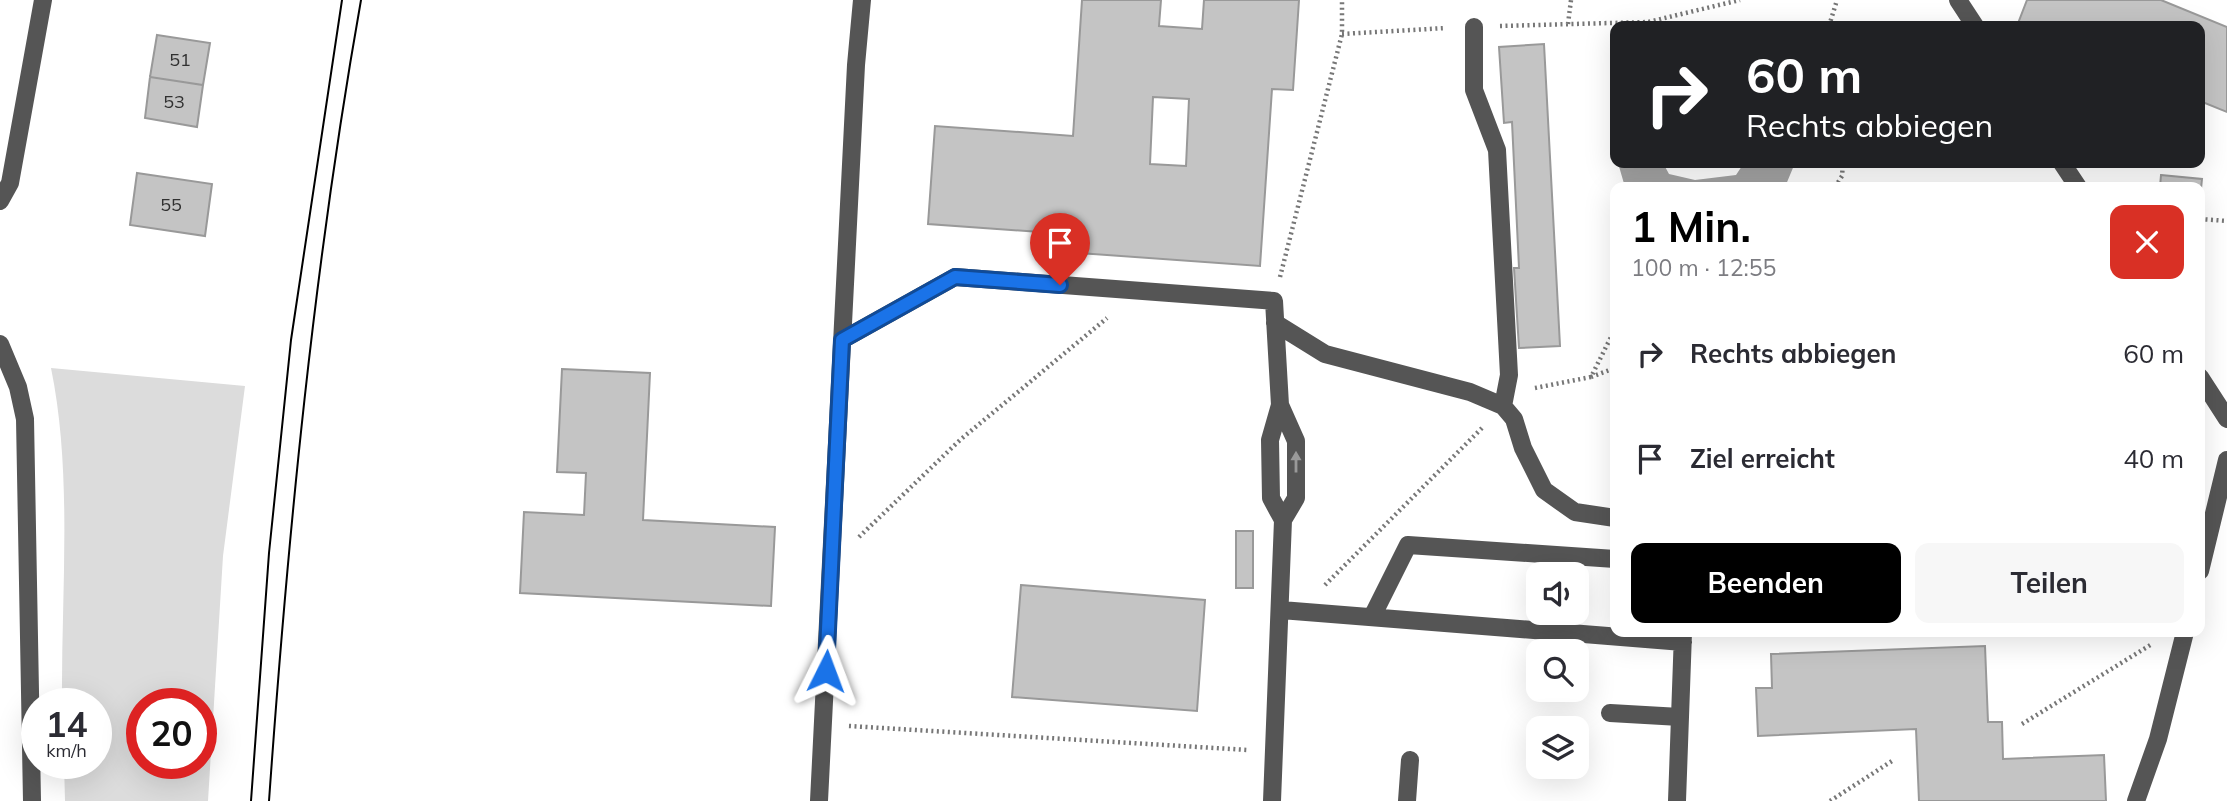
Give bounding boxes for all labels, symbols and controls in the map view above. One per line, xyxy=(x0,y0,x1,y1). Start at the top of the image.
text: 60 m xyxy=(1746,44,1862,105)
house number: 51 xyxy=(169,48,191,71)
icon: right xyxy=(1631,49,1722,140)
house number: 53 xyxy=(163,90,185,113)
text: Rechts abbiegen xyxy=(1746,105,1993,145)
house number: 55 xyxy=(160,193,182,216)
text: 1 Min. xyxy=(1631,200,1751,253)
button: close xyxy=(2110,205,2184,279)
pin xyxy=(1030,213,1090,285)
icon: arrive xyxy=(1041,224,1079,262)
text: 100 m · 12:55 xyxy=(1631,253,1776,282)
icon: right xyxy=(1631,335,1669,373)
text: Rechts abbiegen xyxy=(1690,337,1896,370)
text: 60 m xyxy=(2123,337,2184,370)
icon: arrive xyxy=(1631,440,1669,478)
text: Ziel erreicht xyxy=(1690,442,1835,475)
text: 40 m xyxy=(2123,442,2184,475)
one-way arrow xyxy=(1290,451,1302,473)
button: Beenden xyxy=(1631,543,1901,623)
button: Teilen xyxy=(1915,543,2184,623)
map controls xyxy=(1526,562,1589,779)
button: sound xyxy=(1526,562,1589,625)
position arrow xyxy=(789,634,863,708)
button: search xyxy=(1526,639,1589,702)
speed limit sign: 20 xyxy=(126,688,217,779)
text: 14 xyxy=(45,702,88,746)
button: layers xyxy=(1526,716,1589,779)
text: km/h xyxy=(46,739,87,762)

